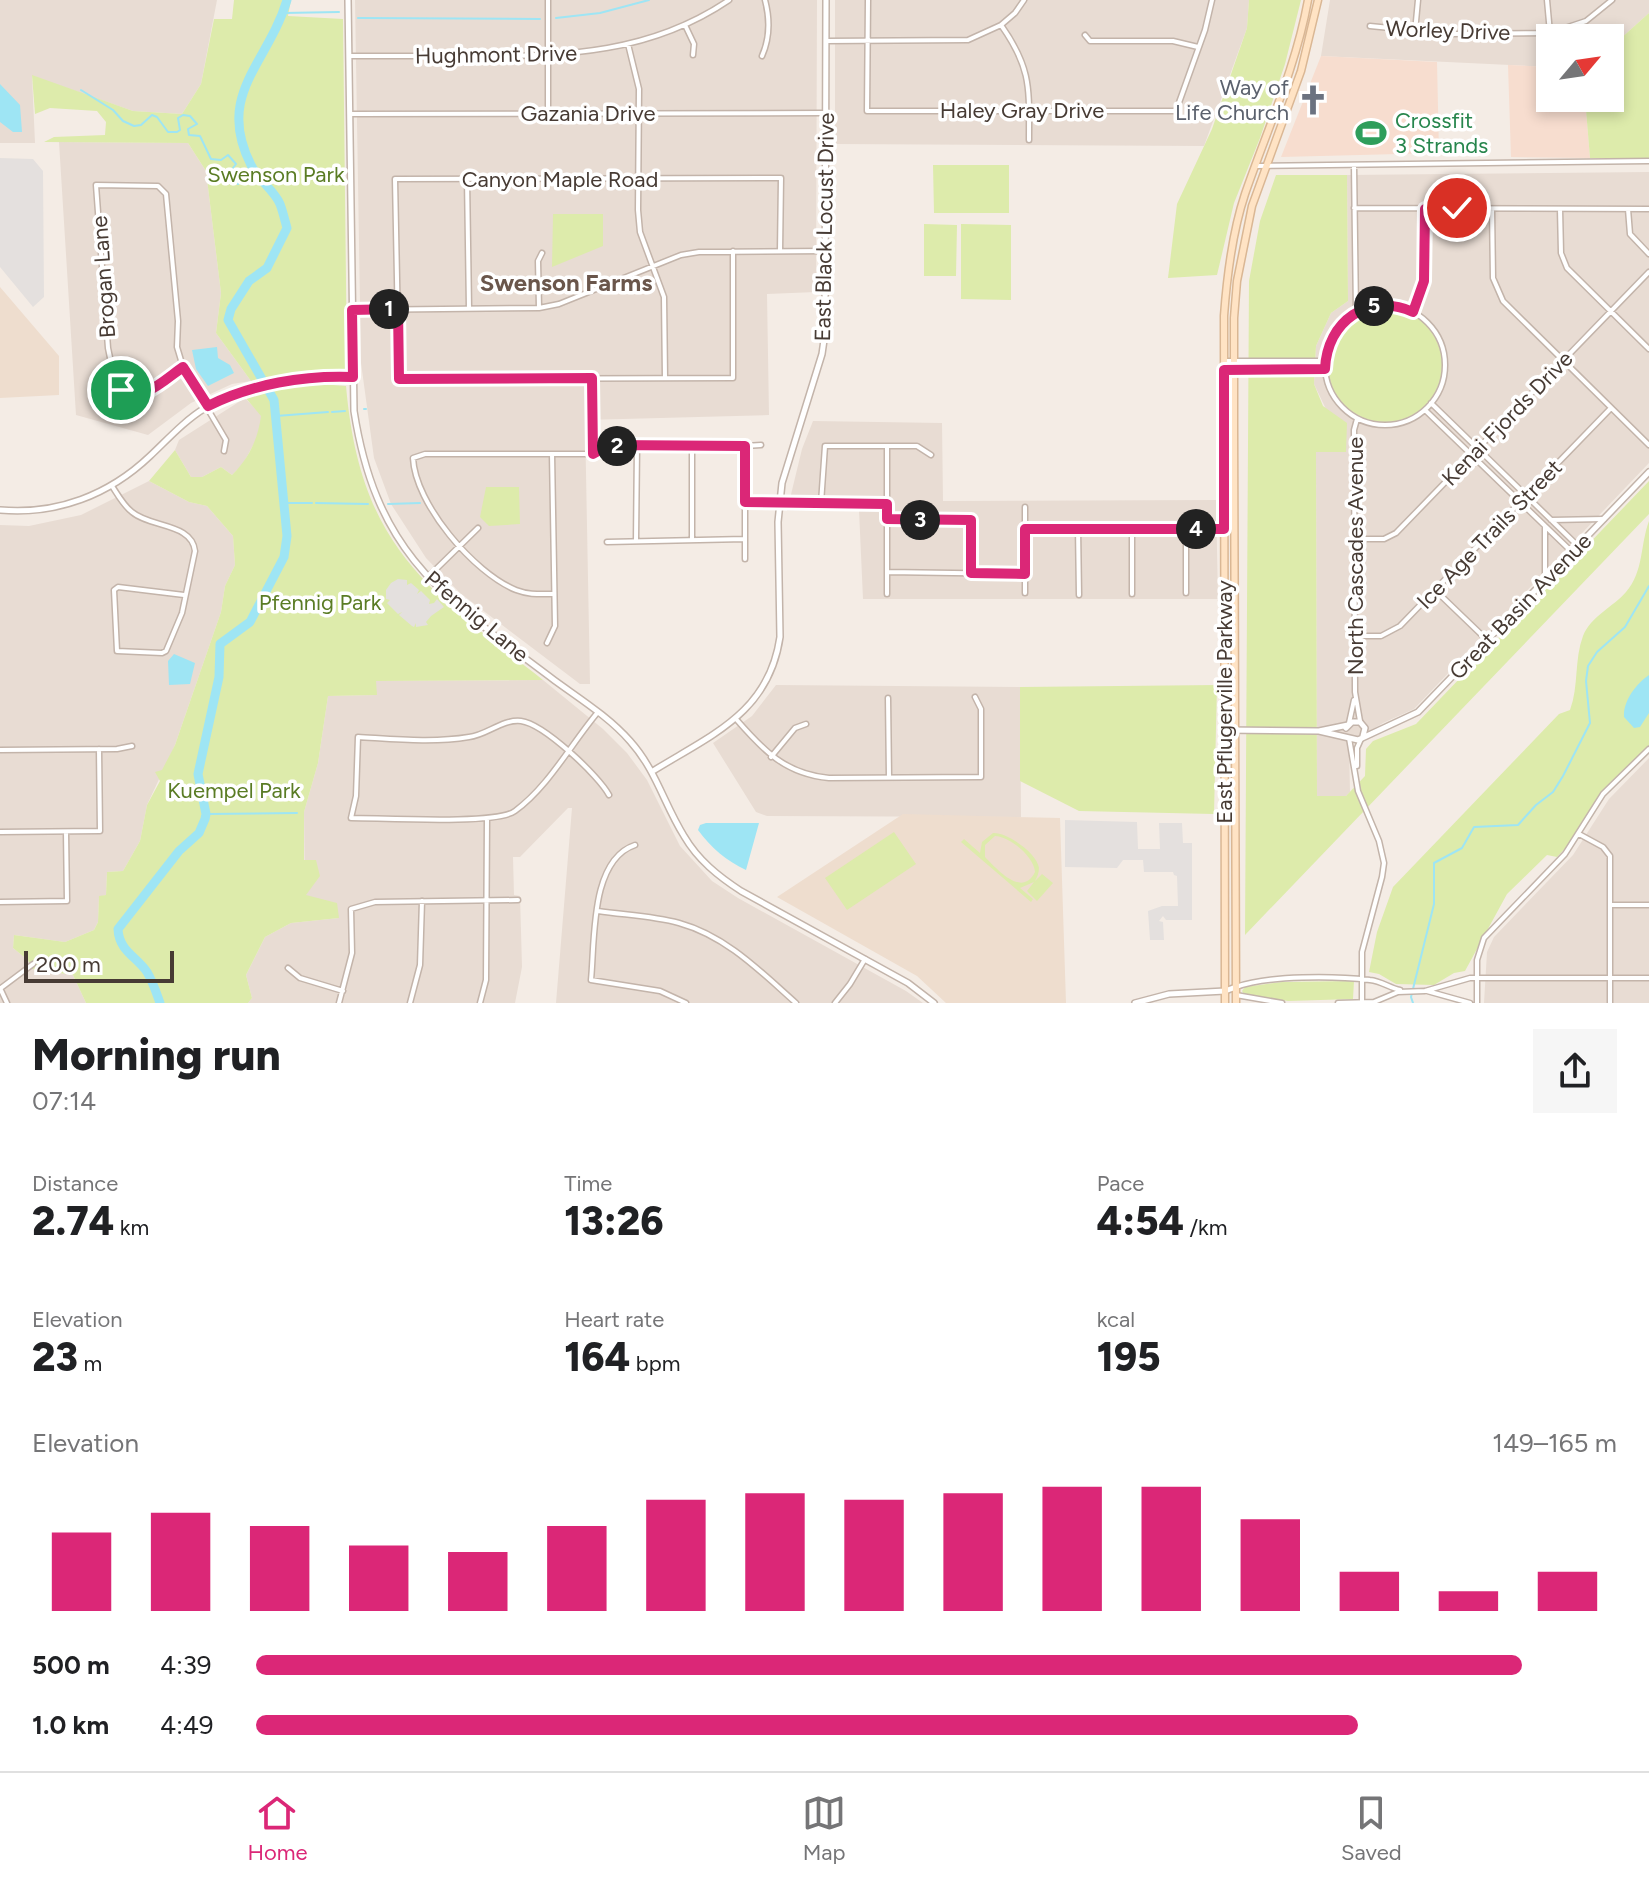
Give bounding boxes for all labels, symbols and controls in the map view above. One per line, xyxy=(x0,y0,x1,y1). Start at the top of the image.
street label: Worley Drive xyxy=(1385,15,1511,46)
north arrow xyxy=(1536,24,1624,112)
map controls xyxy=(1536,24,1624,112)
street label: Hughmont Drive xyxy=(415,40,577,69)
place label: Way of Life Church xyxy=(1175,74,1290,126)
church icon: Way of Life Church xyxy=(1296,83,1330,117)
street label: Haley Gray Drive xyxy=(940,97,1104,124)
street label: Gazania Drive xyxy=(521,100,655,127)
place label: Crossfit 3 Strands xyxy=(1395,107,1488,159)
street label: East Black Locust Drive xyxy=(809,112,840,342)
sports icon: Crossfit 3 Strands xyxy=(1354,116,1388,150)
park label: Swenson Park xyxy=(207,161,345,188)
street label: Canyon Maple Road xyxy=(462,166,658,193)
pin xyxy=(1423,174,1491,242)
icon: check xyxy=(1435,186,1479,230)
street label: Brogan Lane xyxy=(86,215,121,339)
district label: Swenson Farms xyxy=(480,268,652,297)
pin: 5 xyxy=(1354,286,1394,326)
pin: 1 xyxy=(369,289,409,329)
text: 5 xyxy=(1368,292,1380,319)
text: 1 xyxy=(384,295,394,322)
street label: Kenai Fjords Drive xyxy=(1436,345,1578,491)
pin xyxy=(87,356,155,424)
icon: arrive xyxy=(99,368,143,412)
pin: 2 xyxy=(597,426,637,466)
text: 2 xyxy=(611,432,623,459)
street label: North Cascades Avenue xyxy=(1342,437,1369,675)
street label: Ice Age Trails Street xyxy=(1411,454,1568,615)
pin: 3 xyxy=(900,500,940,540)
text: 3 xyxy=(914,506,926,533)
pin: 4 xyxy=(1176,509,1216,549)
text: 4 xyxy=(1189,515,1203,542)
street label: Great Basin Avenue xyxy=(1444,527,1597,685)
street label: Pfennig Lane xyxy=(419,565,534,668)
street label: East Pflugerville Parkway xyxy=(1211,580,1238,824)
park label: Pfennig Park xyxy=(259,589,382,616)
park label: Kuempel Park xyxy=(167,777,301,804)
scale bar xyxy=(24,947,174,983)
text: 200 m xyxy=(36,951,101,978)
text: Morning run xyxy=(32,1028,281,1081)
button: share xyxy=(1533,1029,1617,1113)
text: 07:14 xyxy=(32,1085,96,1117)
text: Distance xyxy=(32,1170,118,1197)
text: Time xyxy=(564,1170,612,1197)
text: Pace xyxy=(1097,1170,1144,1197)
text: 2.74 xyxy=(32,1197,114,1245)
text: 13:26 xyxy=(564,1197,664,1245)
text: 4:54 xyxy=(1097,1197,1184,1245)
text: km xyxy=(114,1214,149,1241)
text: /km xyxy=(1184,1214,1228,1241)
text: Elevation xyxy=(32,1306,122,1333)
text: Heart rate xyxy=(564,1306,664,1333)
text: kcal xyxy=(1097,1306,1135,1333)
text: 23 xyxy=(32,1333,78,1381)
text: 164 xyxy=(564,1333,630,1381)
text: 195 xyxy=(1097,1333,1161,1381)
text: m xyxy=(78,1350,102,1377)
text: bpm xyxy=(630,1350,680,1377)
text: Elevation xyxy=(32,1427,139,1459)
text: 149–165 m xyxy=(1492,1427,1617,1459)
text: 500 m xyxy=(32,1649,110,1681)
text: 4:39 xyxy=(160,1649,212,1681)
text: 1.0 km xyxy=(32,1709,109,1741)
text: 4:49 xyxy=(160,1709,214,1741)
tab: Home xyxy=(247,1791,307,1866)
tab: Map xyxy=(802,1791,846,1866)
tab: Saved xyxy=(1341,1791,1402,1866)

